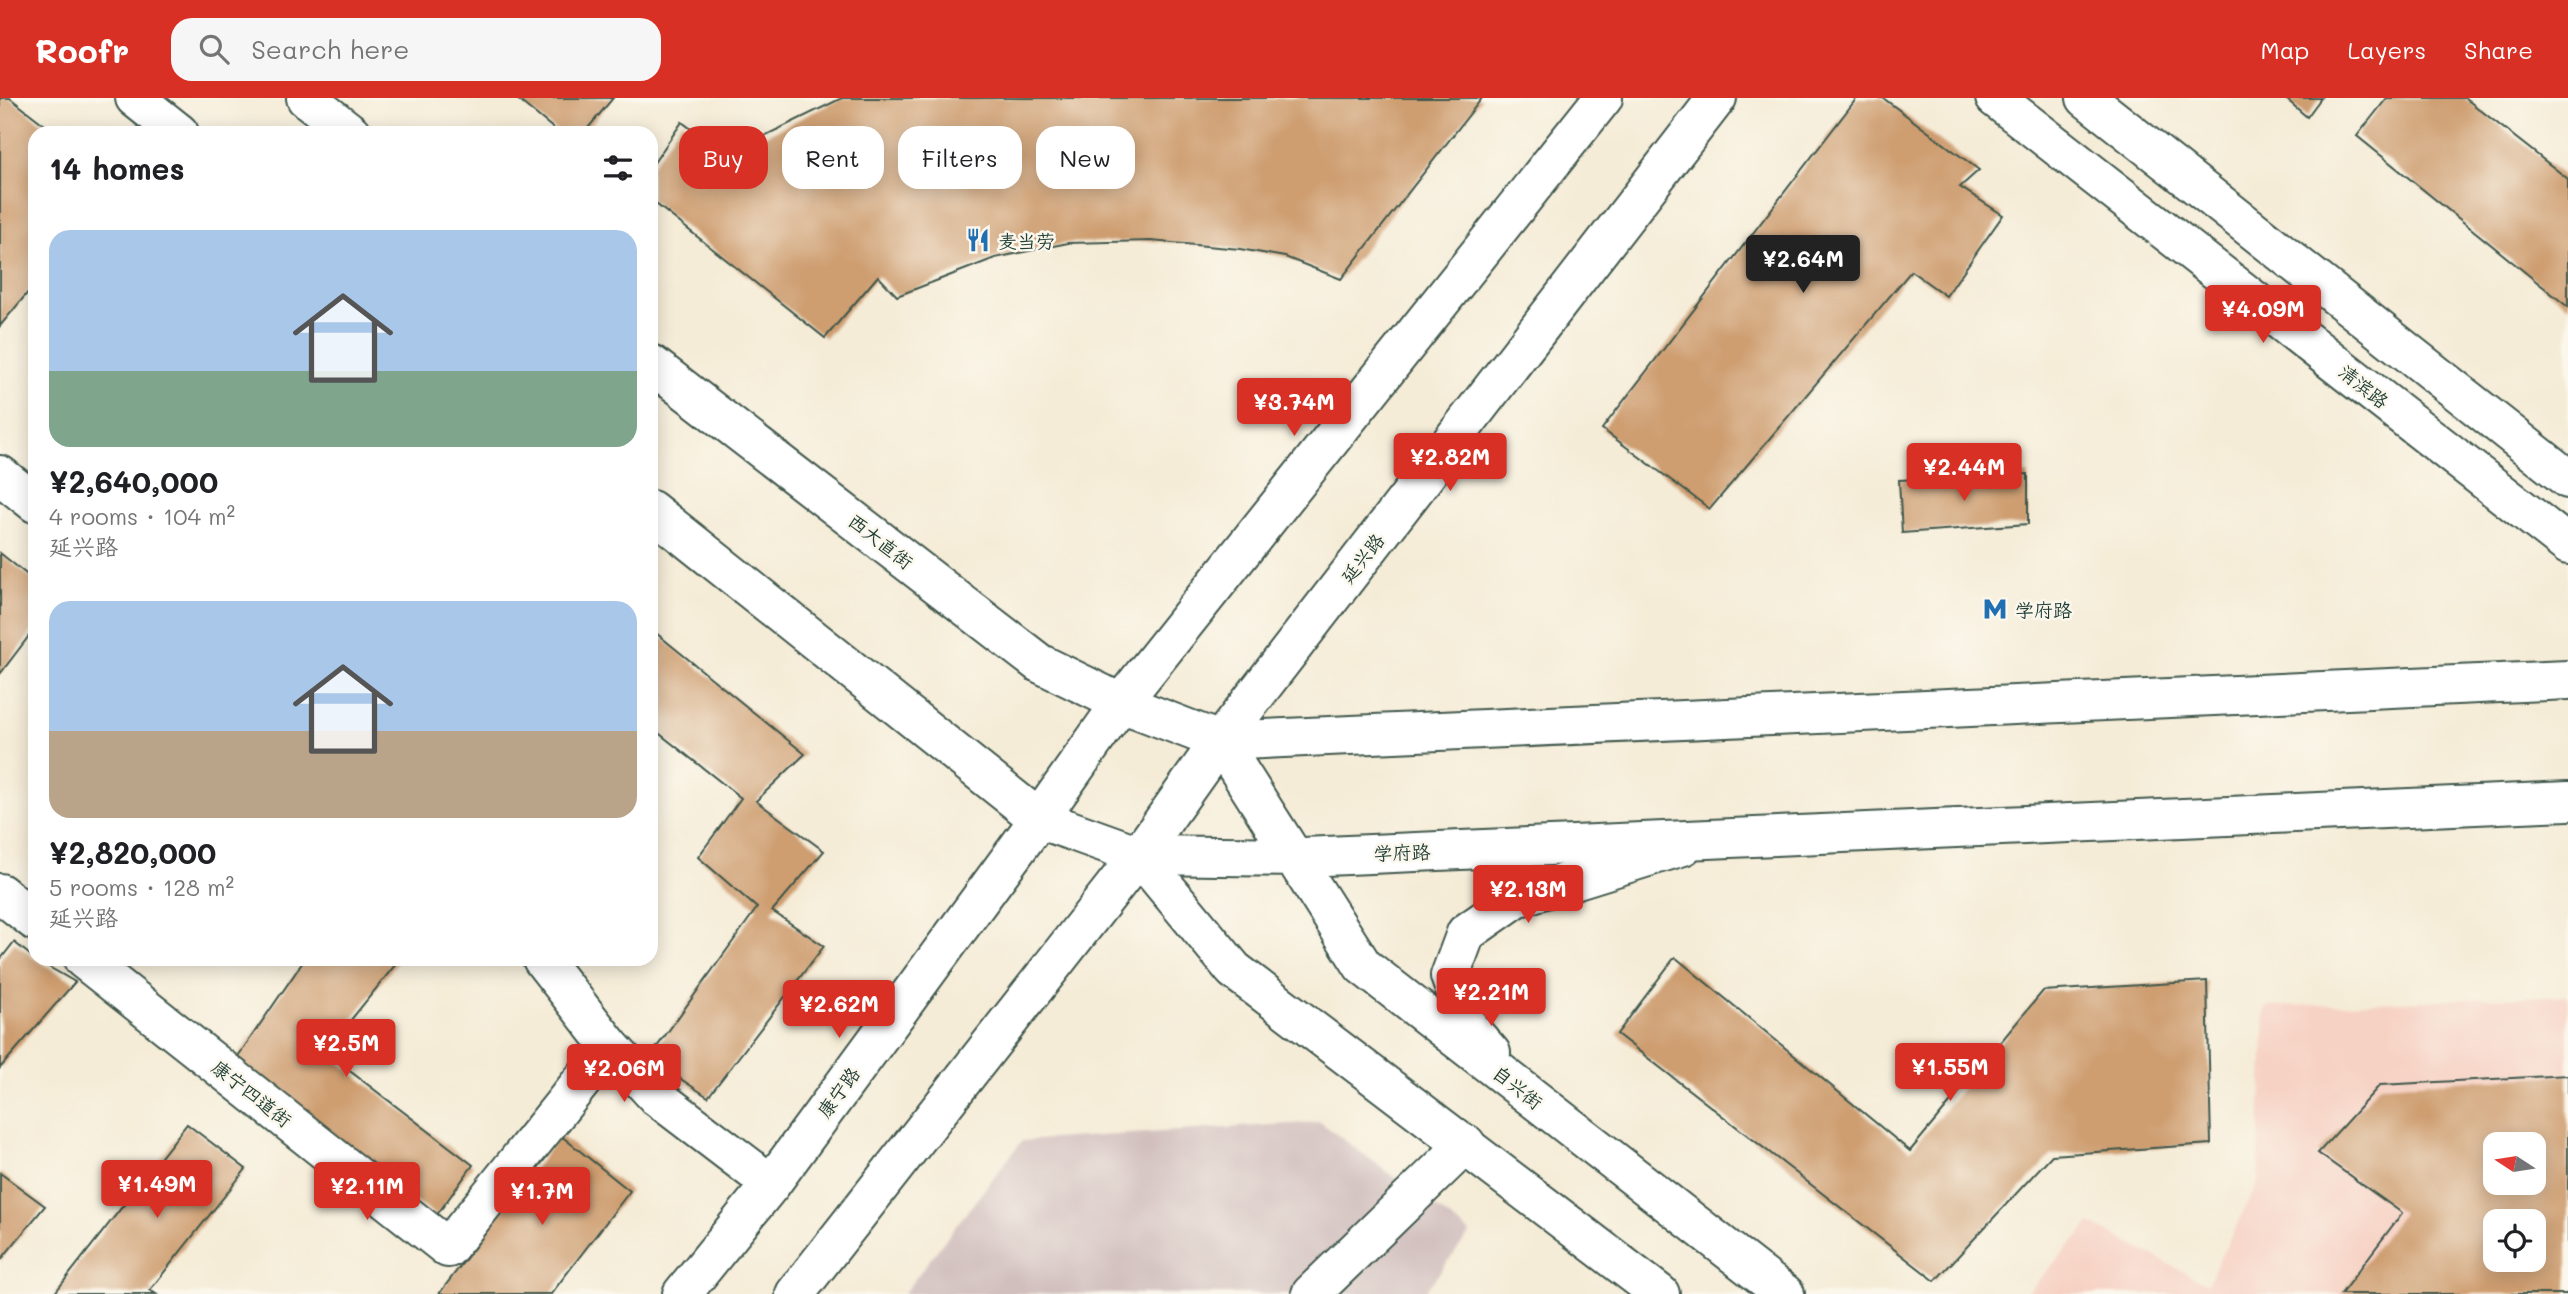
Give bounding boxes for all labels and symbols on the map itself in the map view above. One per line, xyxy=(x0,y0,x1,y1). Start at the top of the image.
restaurant icon: 麦当劳 xyxy=(964,226,992,254)
place label: 麦当劳 xyxy=(998,228,1055,253)
pin: ¥2.64M xyxy=(1746,236,1860,295)
pin: ¥4.09M xyxy=(2206,286,2320,345)
street label: 清滨路 xyxy=(2334,359,2394,413)
pin: ¥3.74M xyxy=(1237,378,1351,438)
pin: ¥2.82M xyxy=(1393,434,1507,493)
pin: ¥2.44M xyxy=(1907,444,2021,503)
street label: 西大直街 xyxy=(843,508,919,574)
street label: 延兴路 xyxy=(1335,528,1389,588)
metro station icon: 学府路 xyxy=(1981,595,2009,623)
place label: 学府路 xyxy=(2015,597,2072,622)
street label: 学府路 xyxy=(1373,839,1431,865)
pin: ¥2.13M xyxy=(1471,866,1585,925)
pin: ¥2.21M xyxy=(1434,968,1548,1028)
pin: ¥2.62M xyxy=(782,981,896,1040)
pin: ¥2.5M xyxy=(297,1020,395,1079)
pin: ¥2.06M xyxy=(567,1044,681,1104)
pin: ¥1.55M xyxy=(1893,1044,2007,1103)
street label: 康宁四道街 xyxy=(207,1054,297,1132)
street label: 自兴街 xyxy=(1488,1060,1548,1114)
street label: 康宁路 xyxy=(811,1062,865,1122)
north arrow xyxy=(2483,1132,2546,1195)
pin: ¥1.49M xyxy=(100,1160,214,1220)
pin: ¥2.11M xyxy=(310,1162,424,1222)
pin: ¥1.7M xyxy=(493,1168,591,1227)

